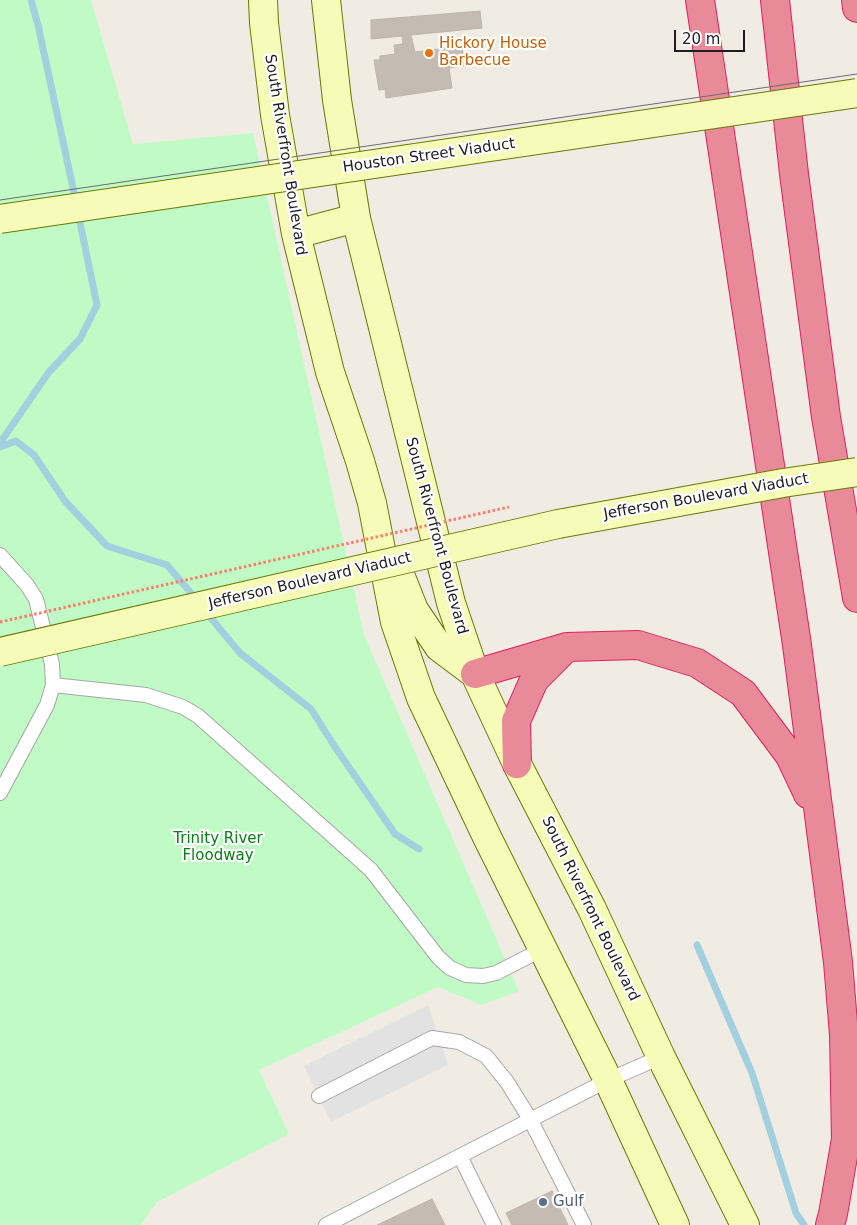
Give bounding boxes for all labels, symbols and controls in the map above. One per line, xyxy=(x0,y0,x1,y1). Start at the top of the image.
scale bar xyxy=(677,20,748,52)
text: 20 m xyxy=(682,30,720,48)
place label: Hickory House Barbecue xyxy=(439,35,547,70)
marker: Hickory House Barbecue xyxy=(423,47,435,59)
street label: South Riverfront Boulevard xyxy=(260,53,310,257)
street label: Houston Street Viaduct xyxy=(342,135,516,177)
street label: South Riverfront Boulevard xyxy=(401,435,471,637)
street label: Jefferson Boulevard Viaduct xyxy=(602,470,810,524)
street label: Jefferson Boulevard Viaduct xyxy=(207,549,413,613)
street label: South Riverfront Boulevard xyxy=(537,814,643,1004)
park label: Trinity River Floodway xyxy=(173,830,263,865)
place label: Gulf xyxy=(553,1193,584,1211)
marker: Gulf xyxy=(537,1196,549,1208)

